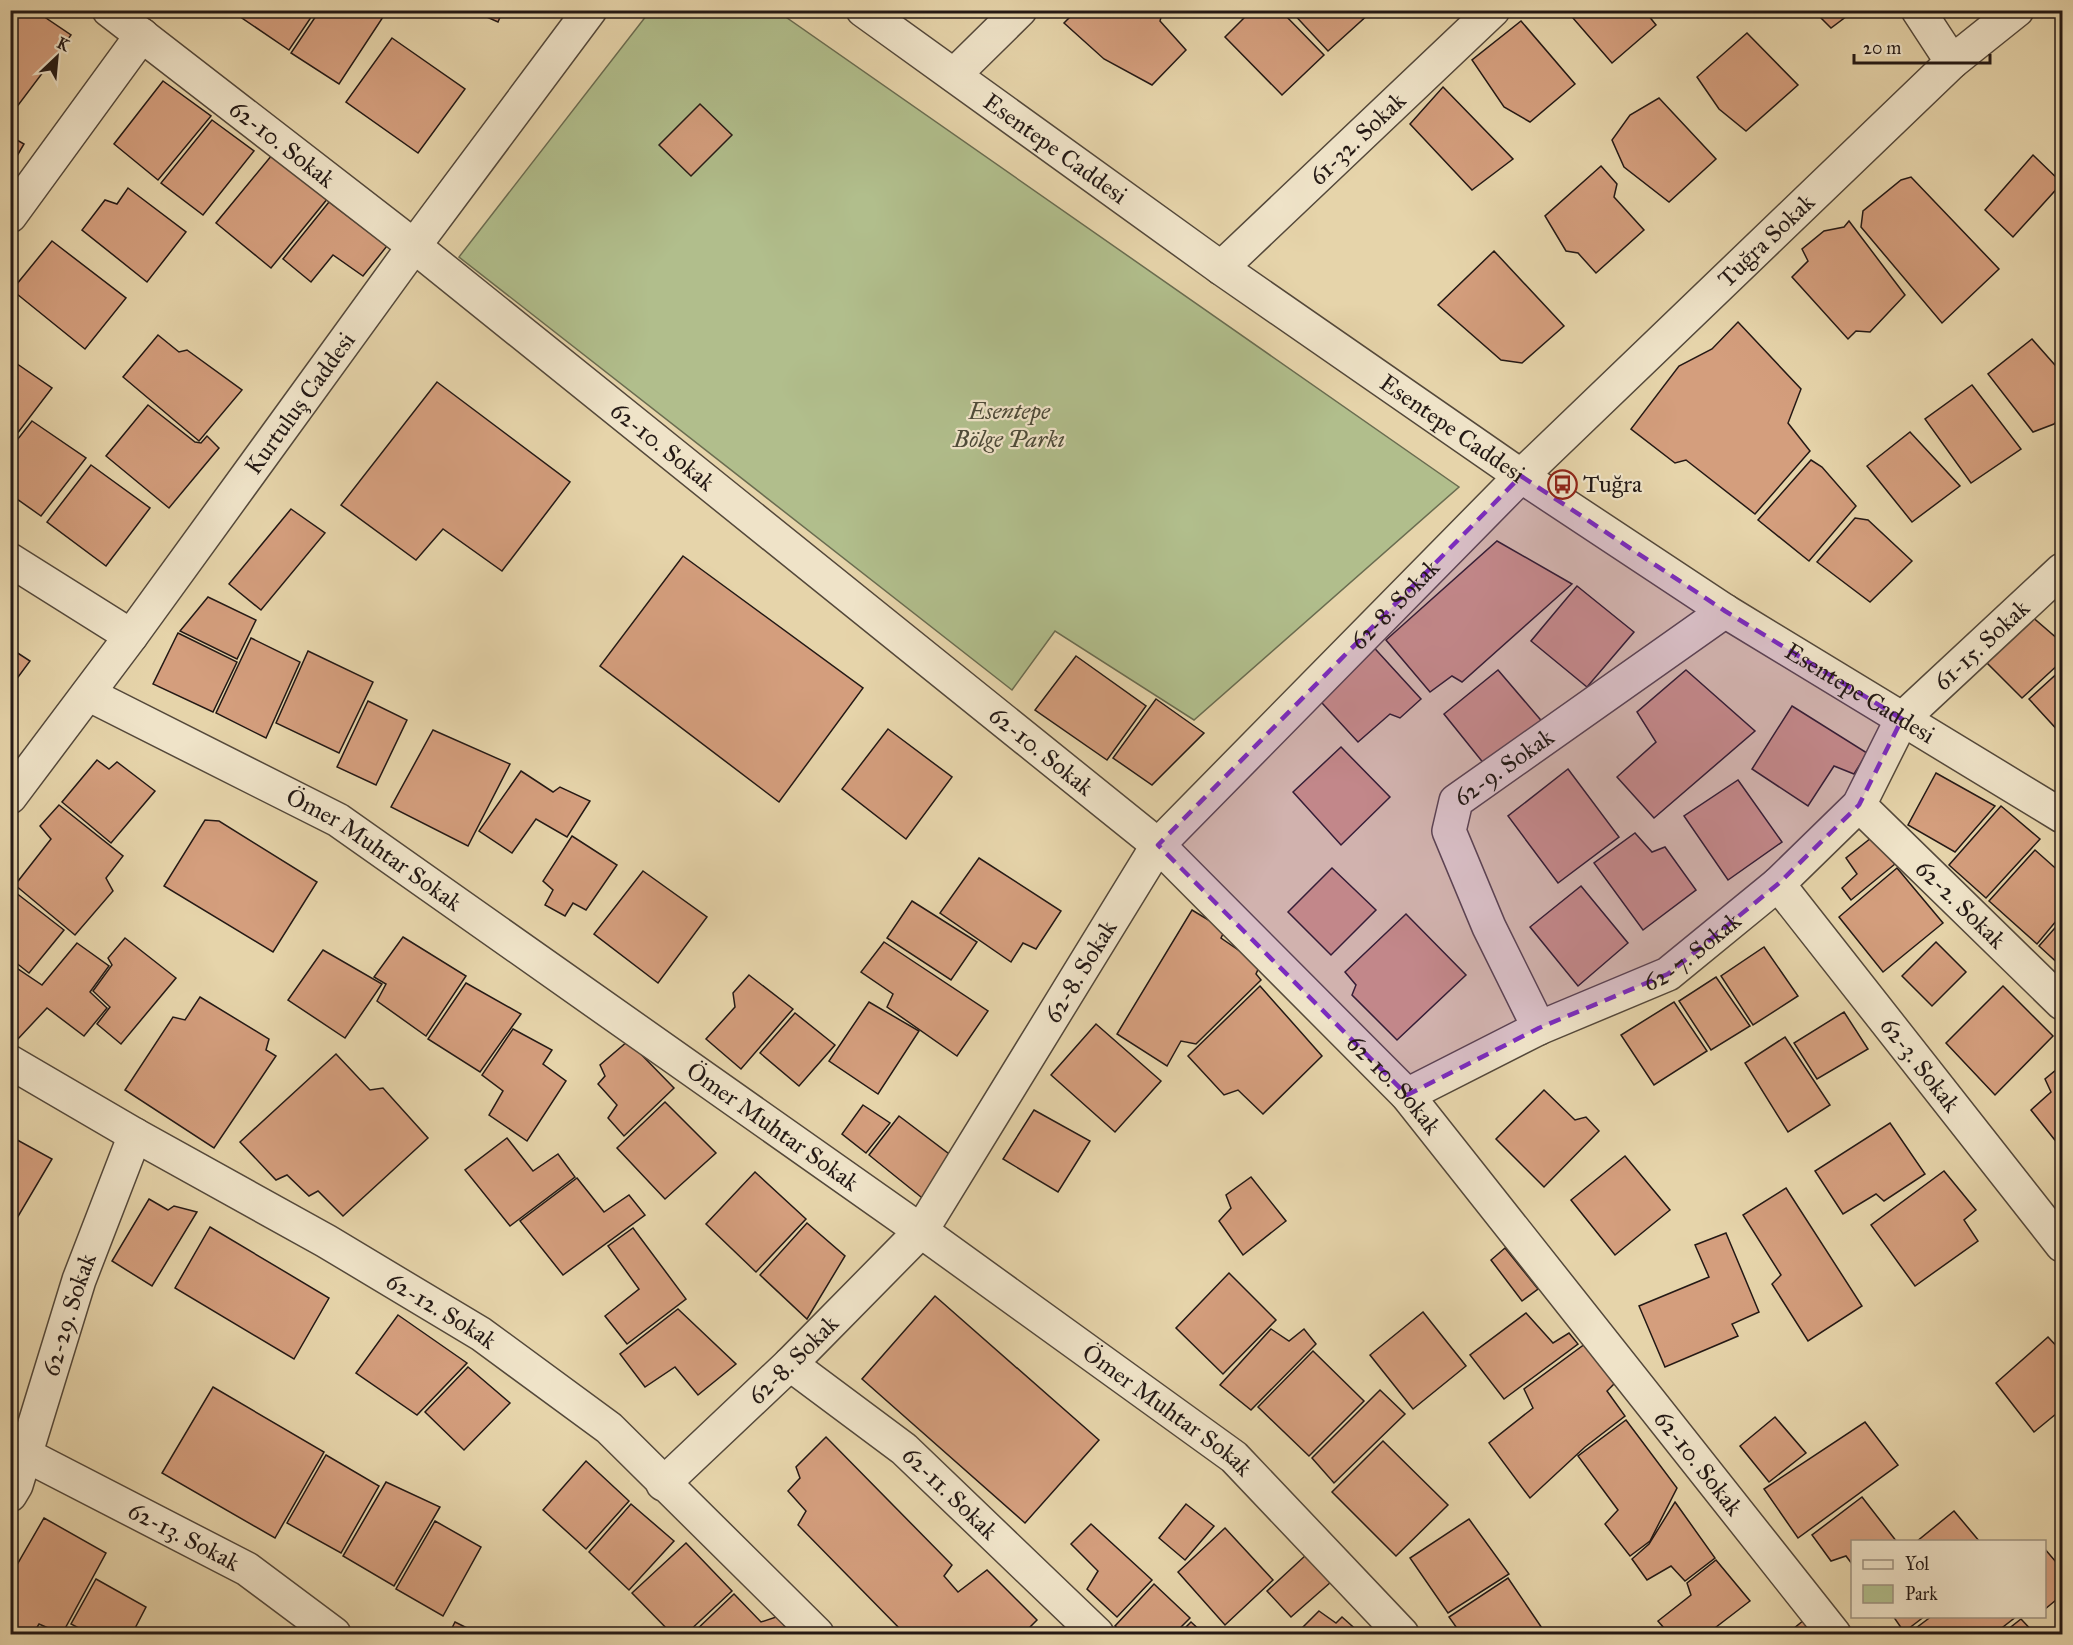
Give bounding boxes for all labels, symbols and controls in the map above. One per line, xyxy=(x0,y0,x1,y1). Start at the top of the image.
north arrow xyxy=(27,27,87,87)
scale bar xyxy=(1854,27,1990,65)
text: K xyxy=(54,33,73,55)
text: 20 m xyxy=(1863,37,1901,59)
street label: 61-32. Sokak xyxy=(1303,85,1413,191)
street label: Esentepe Caddesi xyxy=(977,87,1134,211)
street label: 62-10. Sokak xyxy=(223,94,342,195)
street label: Tuğra Sokak xyxy=(1712,187,1821,294)
street label: Kurtuluş Caddesi xyxy=(238,326,362,480)
street label: Esentepe Caddesi xyxy=(1374,368,1531,490)
street label: 62-10. Sokak xyxy=(604,395,722,498)
park label: Esentepe Bölge Parkı xyxy=(952,396,1065,454)
bus stop icon: Tuğra xyxy=(1546,468,1578,500)
place label: Tuğra xyxy=(1583,469,1643,499)
street label: 62-8. Sokak xyxy=(1344,552,1447,656)
street label: 61-15. Sokak xyxy=(1927,592,2036,697)
street label: Esentepe Caddesi xyxy=(1779,636,1941,750)
street label: 62-10. Sokak xyxy=(983,700,1100,803)
street label: 62-9. Sokak xyxy=(1448,721,1560,813)
street label: Ömer Muhtar Sokak xyxy=(281,781,468,918)
street label: 62-2. Sokak xyxy=(1909,853,2013,956)
street label: 62-7. Sokak xyxy=(1639,905,1748,998)
street label: 62-8. Sokak xyxy=(1037,914,1124,1028)
street label: 62-3. Sokak xyxy=(1874,1011,1967,1119)
street label: 62-10. Sokak xyxy=(1340,1028,1448,1141)
street label: Ömer Muhtar Sokak xyxy=(681,1055,866,1198)
street label: 62-29. Sokak xyxy=(35,1248,103,1380)
street label: 62-12. Sokak xyxy=(381,1265,504,1356)
street label: 62-8. Sokak xyxy=(742,1308,845,1411)
street label: Ömer Muhtar Sokak xyxy=(1076,1337,1260,1483)
street label: 62-10. Sokak xyxy=(1648,1404,1750,1522)
street label: 62-11. Sokak xyxy=(896,1440,1005,1547)
street label: 62-13. Sokak xyxy=(123,1495,246,1578)
legend xyxy=(1851,1540,2046,1618)
text: Yol xyxy=(1905,1553,1929,1575)
text: Park xyxy=(1905,1583,1938,1605)

